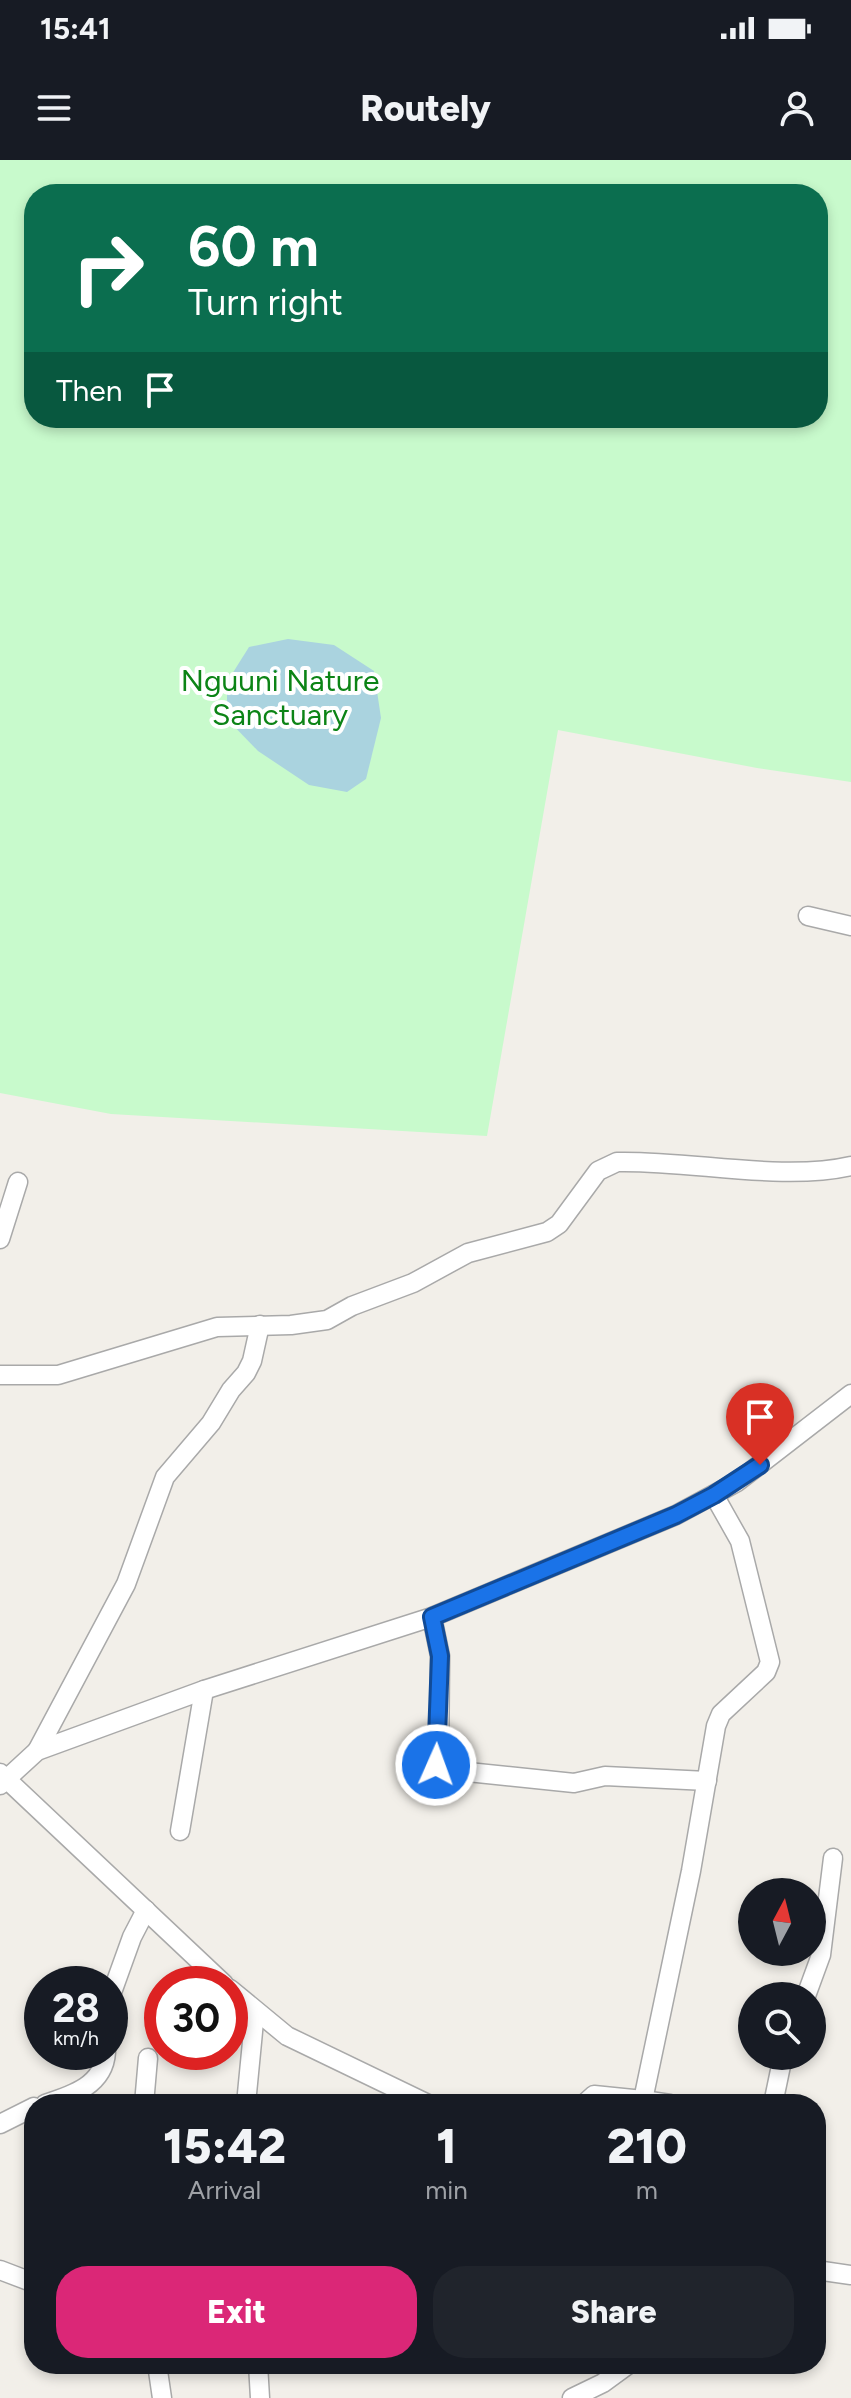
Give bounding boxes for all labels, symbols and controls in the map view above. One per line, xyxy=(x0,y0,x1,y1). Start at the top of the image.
text: 15:41 xyxy=(40,10,111,47)
icon: menu xyxy=(32,86,76,130)
icon: person xyxy=(775,86,819,130)
text: Routely xyxy=(360,87,491,130)
text: 60 m xyxy=(188,213,319,280)
icon: right xyxy=(56,216,160,320)
text: Turn right xyxy=(188,281,343,324)
icon: arrive xyxy=(138,368,182,412)
text: Then xyxy=(56,372,122,409)
park label: Nguuni Nature Sanctuary xyxy=(181,662,379,733)
pin xyxy=(726,1383,794,1465)
icon: arrive xyxy=(738,1395,782,1439)
position arrow xyxy=(394,1723,478,1807)
north arrow xyxy=(738,1878,826,1966)
map controls xyxy=(738,1878,826,2070)
speed limit sign: 30 xyxy=(144,1966,248,2070)
button: search xyxy=(738,1982,826,2070)
text: 28 xyxy=(52,1984,100,2032)
text: km/h xyxy=(53,2026,99,2050)
text: 15:42 xyxy=(163,2117,286,2175)
text: 1 xyxy=(436,2117,457,2175)
text: 210 xyxy=(607,2117,687,2175)
text: Arrival xyxy=(188,2174,261,2206)
text: min xyxy=(425,2174,468,2206)
text: m xyxy=(636,2174,658,2206)
button: Exit xyxy=(56,2266,417,2358)
button: Share xyxy=(433,2266,794,2358)

